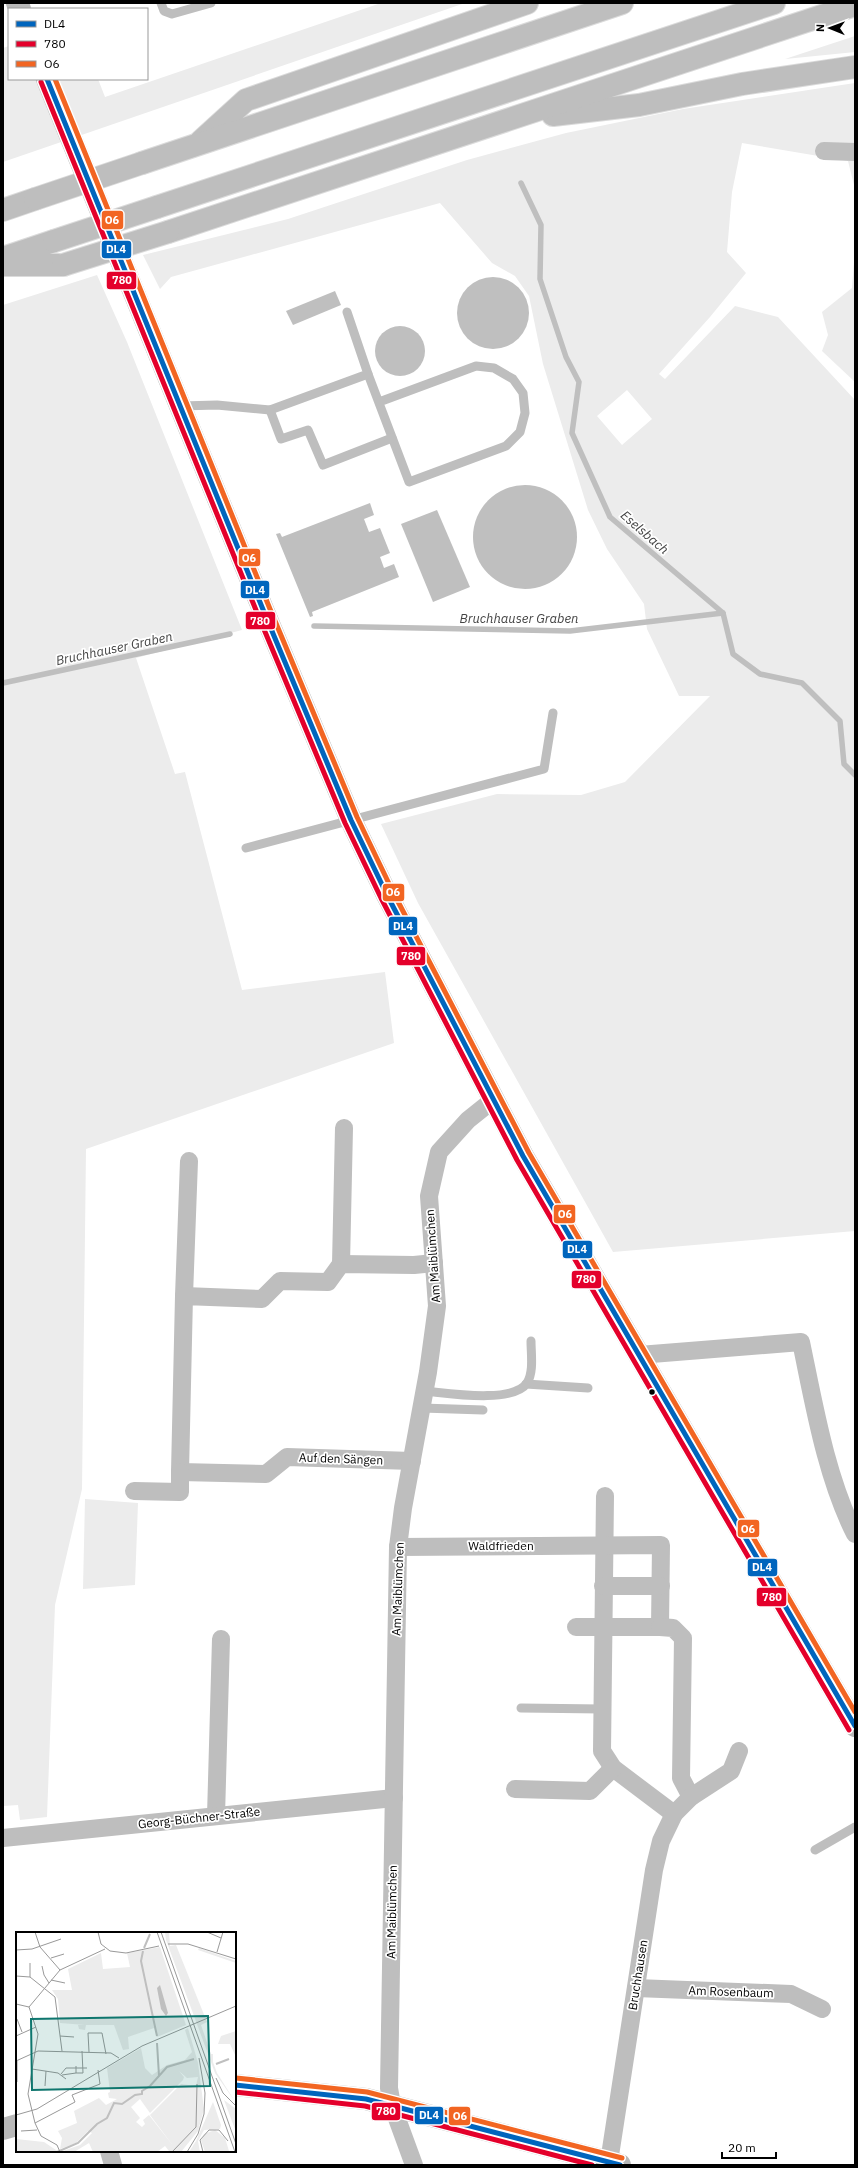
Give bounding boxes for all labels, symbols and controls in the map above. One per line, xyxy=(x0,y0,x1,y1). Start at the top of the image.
legend xyxy=(8,8,148,80)
north arrow xyxy=(810,8,850,48)
text: DL4 xyxy=(44,16,65,31)
text: N xyxy=(813,24,827,32)
text: 780 xyxy=(44,36,66,51)
text: O6 xyxy=(44,56,60,71)
line badge: O6 xyxy=(101,210,124,230)
text: O6 xyxy=(105,213,120,227)
line badge: DL4 xyxy=(101,240,132,259)
text: DL4 xyxy=(106,242,126,256)
line badge: 780 xyxy=(106,271,137,290)
text: 780 xyxy=(112,273,132,287)
water label: Eselsbach xyxy=(617,507,672,558)
line badge: O6 xyxy=(238,548,261,567)
text: O6 xyxy=(242,551,257,565)
line badge: DL4 xyxy=(240,580,270,599)
text: DL4 xyxy=(245,583,265,597)
water label: Bruchhauser Graben xyxy=(460,610,578,627)
line badge: 780 xyxy=(245,611,276,630)
text: 780 xyxy=(250,614,270,628)
water label: Bruchhauser Graben xyxy=(54,628,174,669)
line badge: O6 xyxy=(382,883,405,902)
text: O6 xyxy=(386,885,401,899)
line badge: DL4 xyxy=(388,916,418,936)
text: DL4 xyxy=(393,919,413,933)
line badge: 780 xyxy=(396,946,426,966)
text: 780 xyxy=(401,949,421,963)
line badge: O6 xyxy=(553,1204,576,1224)
text: O6 xyxy=(558,1207,573,1221)
street label: Am Maiblümchen xyxy=(422,1209,443,1303)
line badge: DL4 xyxy=(562,1240,593,1259)
text: DL4 xyxy=(567,1242,587,1256)
line badge: 780 xyxy=(571,1270,602,1289)
text: 780 xyxy=(576,1272,596,1286)
unlabelled marker xyxy=(647,1387,657,1397)
street label: Auf den Sängen xyxy=(299,1450,383,1467)
line badge: O6 xyxy=(737,1519,760,1538)
text: O6 xyxy=(741,1522,756,1536)
street label: Waldfrieden xyxy=(468,1538,534,1553)
street label: Am Maiblümchen xyxy=(388,1542,407,1636)
line badge: DL4 xyxy=(747,1558,778,1577)
text: DL4 xyxy=(752,1560,772,1574)
line badge: 780 xyxy=(756,1587,787,1607)
text: 780 xyxy=(762,1590,782,1604)
street label: Georg-Büchner-Straße xyxy=(137,1804,261,1831)
street label: Am Maiblümchen xyxy=(383,1865,400,1959)
inset map xyxy=(16,1932,236,2152)
street label: Bruchhausen xyxy=(625,1939,650,2011)
street label: Am Rosenbaum xyxy=(688,1983,774,2000)
line badge: 780 xyxy=(371,2102,401,2121)
text: 780 xyxy=(376,2104,396,2118)
line badge: DL4 xyxy=(414,2106,444,2125)
line badge: O6 xyxy=(448,2106,471,2126)
text: DL4 xyxy=(419,2108,439,2122)
text: O6 xyxy=(453,2109,468,2123)
scale bar xyxy=(722,2134,776,2160)
text: 20 m xyxy=(728,2140,756,2155)

